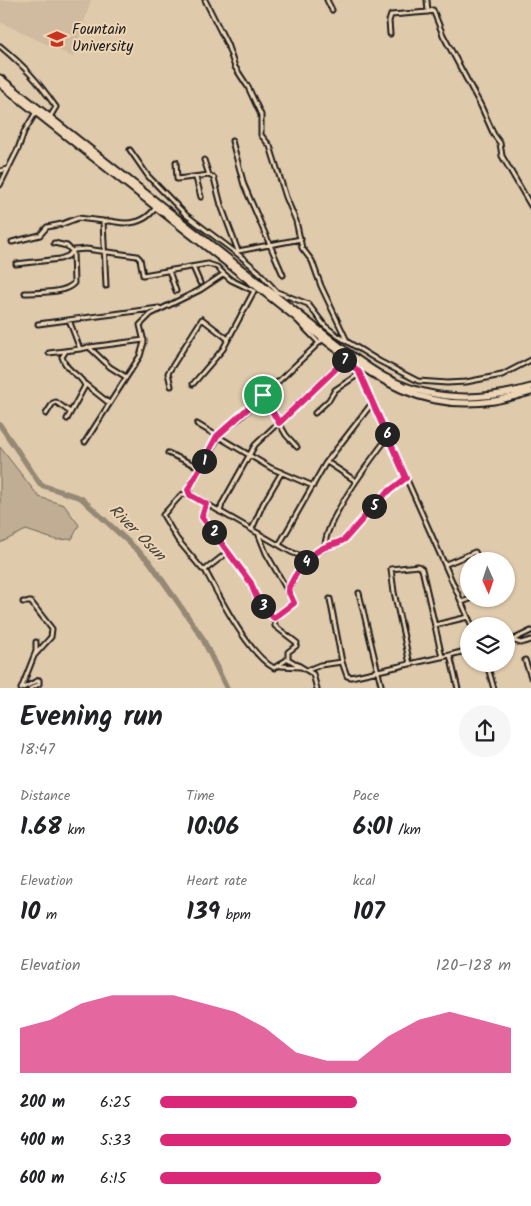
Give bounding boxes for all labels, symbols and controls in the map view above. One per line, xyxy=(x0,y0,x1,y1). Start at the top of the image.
place label: Fountain University xyxy=(72,18,134,59)
school or university icon: Fountain University xyxy=(46,28,68,50)
pin: 7 xyxy=(332,348,356,372)
text: 7 xyxy=(341,349,348,371)
pin xyxy=(242,374,284,416)
icon: arrive xyxy=(249,381,277,409)
pin: 6 xyxy=(374,422,400,446)
text: 6 xyxy=(384,423,391,445)
pin: 1 xyxy=(192,448,216,474)
text: 1 xyxy=(202,450,207,472)
pin: 5 xyxy=(362,494,386,518)
text: 5 xyxy=(371,495,378,517)
water label: River Osun xyxy=(103,499,172,568)
pin: 2 xyxy=(202,520,226,544)
text: 2 xyxy=(210,521,219,543)
pin: 4 xyxy=(294,550,318,574)
text: 4 xyxy=(303,551,310,573)
north arrow xyxy=(460,552,515,608)
map controls xyxy=(460,552,515,672)
pin: 3 xyxy=(250,594,276,618)
text: 3 xyxy=(260,595,267,617)
button: layers xyxy=(460,617,515,672)
text: Evening run xyxy=(20,695,163,740)
button: share xyxy=(459,705,511,757)
text: 18:47 xyxy=(20,737,55,762)
text: Distance xyxy=(20,785,70,807)
text: Time xyxy=(186,785,215,807)
text: Pace xyxy=(353,785,379,807)
text: 1.68 xyxy=(20,807,62,847)
text: 10:06 xyxy=(186,807,239,847)
text: 6:01 xyxy=(353,807,393,847)
text: km xyxy=(62,819,85,841)
text: /km xyxy=(393,819,421,841)
text: Elevation xyxy=(20,870,73,892)
text: Heart rate xyxy=(186,870,247,892)
text: kcal xyxy=(353,870,375,892)
text: 10 xyxy=(20,892,40,932)
text: 139 xyxy=(186,892,220,932)
text: 107 xyxy=(353,892,385,932)
text: m xyxy=(40,904,57,926)
text: bpm xyxy=(220,904,251,926)
text: Elevation xyxy=(20,953,81,978)
text: 120–128 m xyxy=(436,953,511,978)
text: 200 m xyxy=(20,1090,65,1115)
text: 6:25 xyxy=(100,1090,131,1115)
text: 400 m xyxy=(20,1128,64,1153)
text: 5:33 xyxy=(100,1128,131,1153)
text: 600 m xyxy=(20,1166,64,1191)
text: 6:15 xyxy=(100,1166,126,1191)

